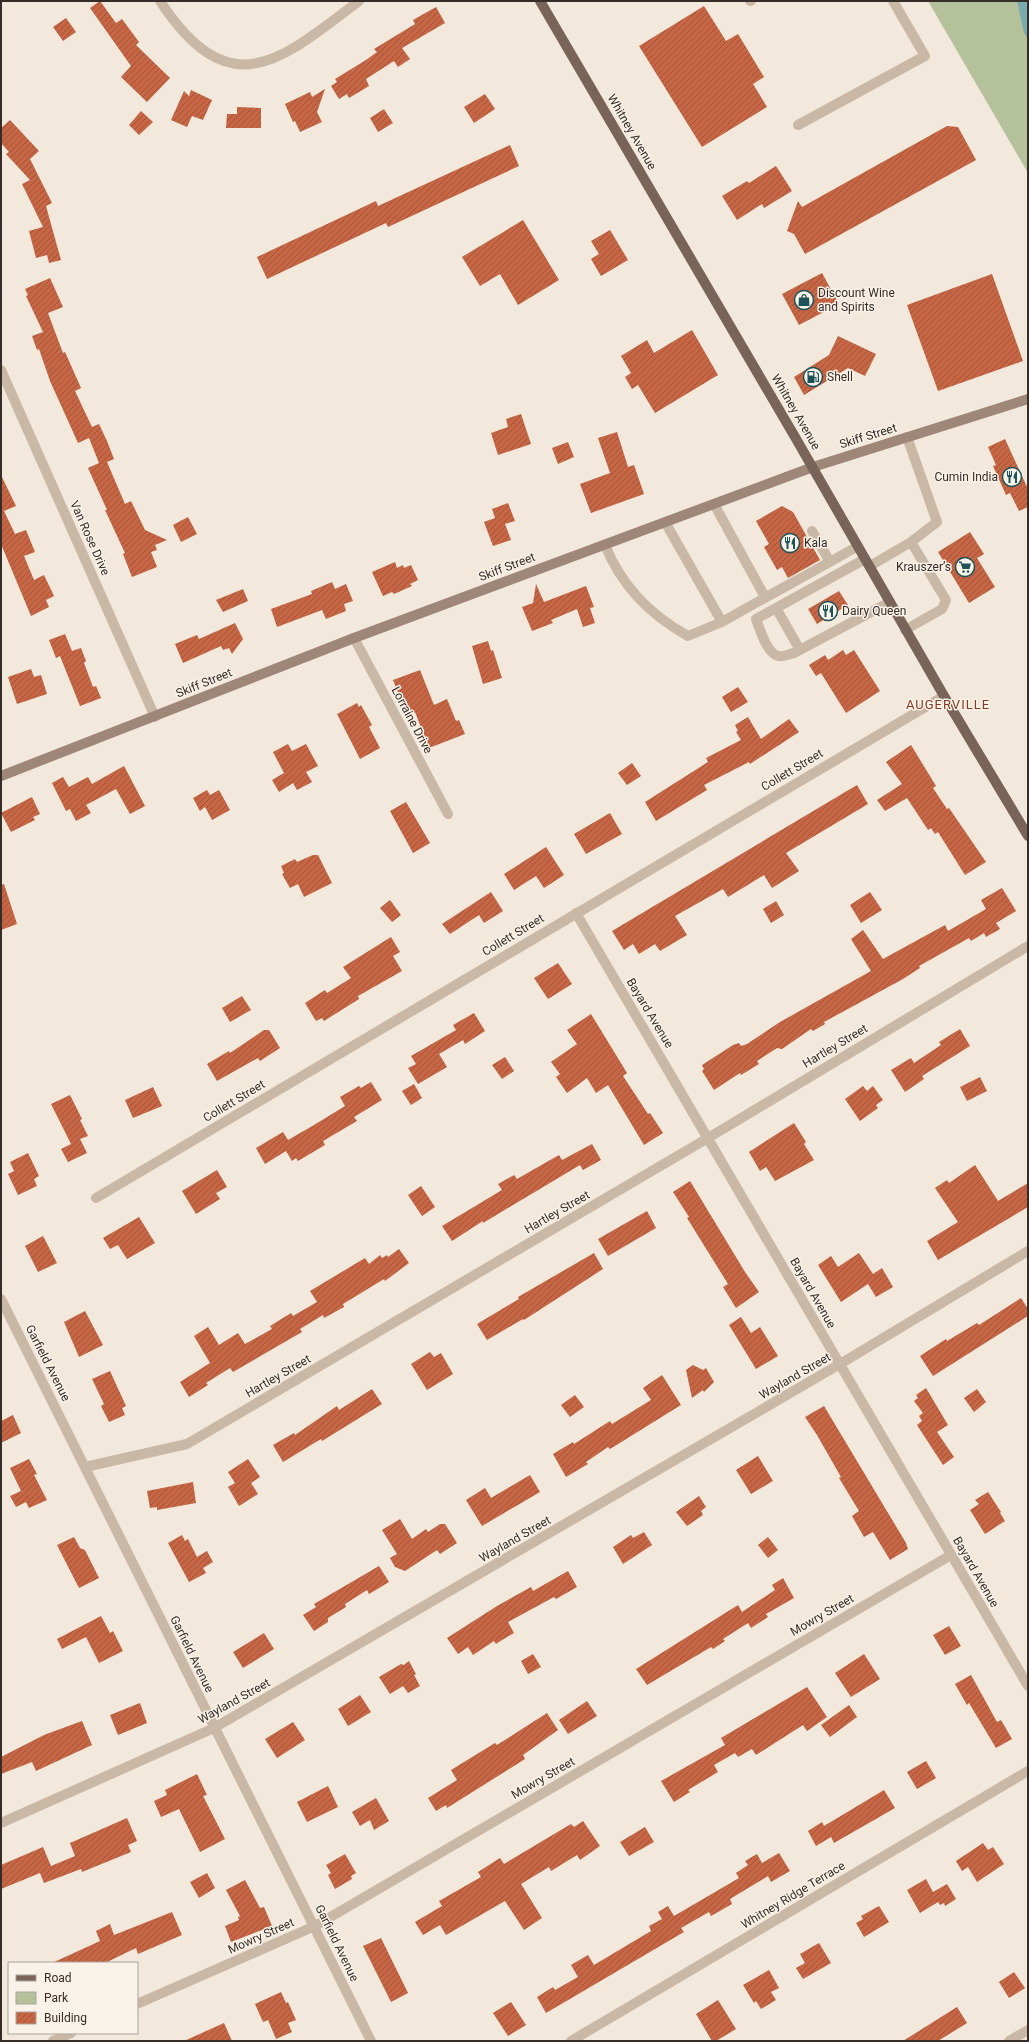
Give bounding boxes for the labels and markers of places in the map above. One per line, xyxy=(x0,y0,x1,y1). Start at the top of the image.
place label: Discount Wine and Spirits xyxy=(818,286,895,314)
shop icon: Discount Wine and Spirits xyxy=(793,289,815,311)
fuel station icon: Shell xyxy=(802,366,824,388)
place label: Shell xyxy=(827,370,853,384)
restaurant icon: Cumin India xyxy=(1001,466,1023,488)
place label: Cumin India xyxy=(934,470,998,484)
restaurant icon: Kala xyxy=(779,532,801,554)
place label: Kala xyxy=(804,536,828,550)
supermarket icon: Krauszer’s xyxy=(954,556,976,578)
place label: Krauszer’s xyxy=(896,560,951,574)
restaurant icon: Dairy Queen xyxy=(817,600,839,622)
place label: Dairy Queen xyxy=(842,604,906,618)

